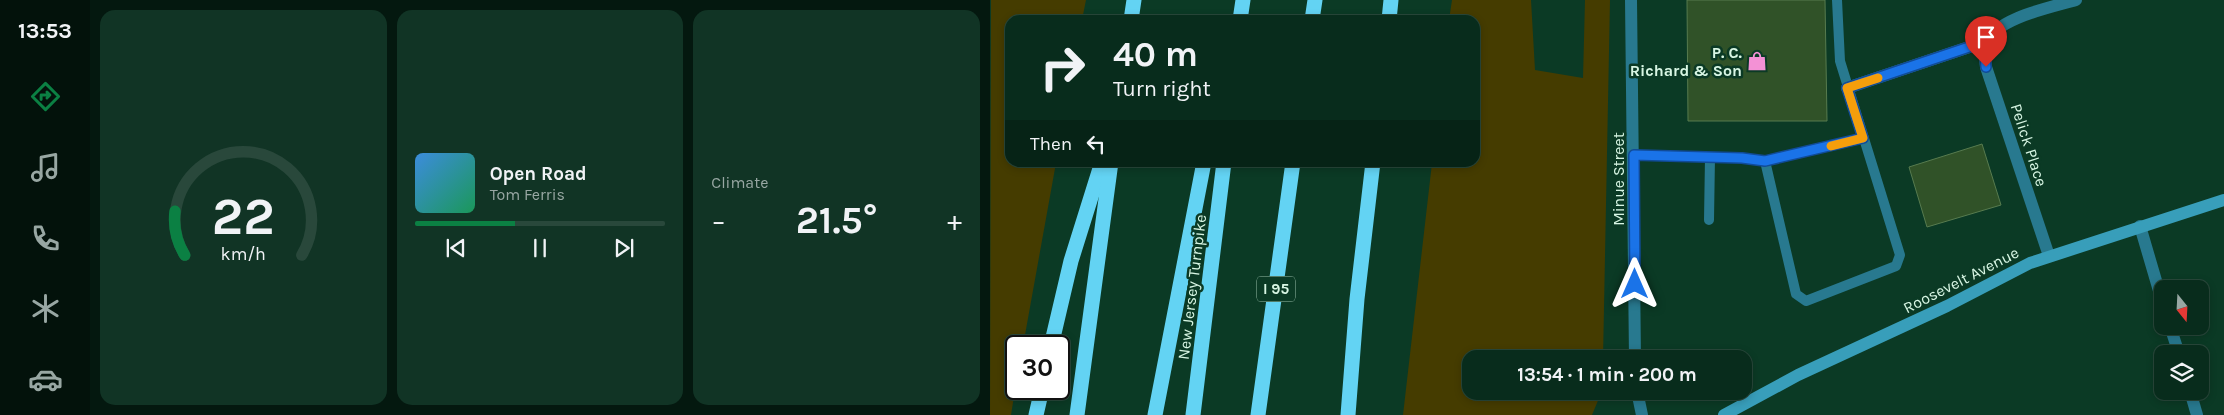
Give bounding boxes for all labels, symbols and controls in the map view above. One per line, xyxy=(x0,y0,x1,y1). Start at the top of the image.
pin xyxy=(1965,16,2007,67)
text: 13:53 xyxy=(18,18,72,44)
icon: arrive xyxy=(1972,23,2000,51)
text: 40 m xyxy=(1113,34,1198,75)
icon: right xyxy=(1030,35,1095,100)
place label: P. C. Richard & Son xyxy=(1630,43,1743,80)
shop icon: P. C. Richard & Son xyxy=(1746,50,1768,72)
text: Turn right xyxy=(1113,76,1211,102)
icon: directions xyxy=(28,79,63,114)
street label: Pelick Place xyxy=(2007,101,2051,189)
icon: left xyxy=(1082,130,1110,158)
street label: Minue Street xyxy=(1609,132,1628,226)
text: Then xyxy=(1030,133,1072,155)
icon: music xyxy=(28,150,63,185)
text: Open Road xyxy=(490,163,587,185)
text: Climate xyxy=(711,173,768,192)
text: Tom Ferris xyxy=(490,185,565,204)
text: 22 xyxy=(212,186,275,247)
text: 21.5° xyxy=(796,198,877,243)
text: − xyxy=(711,204,726,237)
text: + xyxy=(947,204,962,237)
street label: New Jersey Turnpike xyxy=(1174,213,1210,361)
icon: phone xyxy=(28,221,63,256)
icon: previous xyxy=(442,234,470,262)
icon: pause xyxy=(526,234,554,262)
icon: next xyxy=(610,234,638,262)
street label: Roosevelt Avenue xyxy=(1900,243,2022,317)
text: km/h xyxy=(221,244,266,265)
position arrow xyxy=(1608,257,1660,309)
road number: I 95 xyxy=(1257,276,1295,302)
north arrow xyxy=(2154,280,2209,335)
map controls xyxy=(2154,280,2209,400)
icon: climate xyxy=(28,291,63,326)
speed limit sign: 30 xyxy=(1005,335,1070,400)
button: layers xyxy=(2154,345,2209,400)
icon: car xyxy=(28,362,63,397)
text: 13:54 · 1 min · 200 m xyxy=(1517,364,1697,386)

